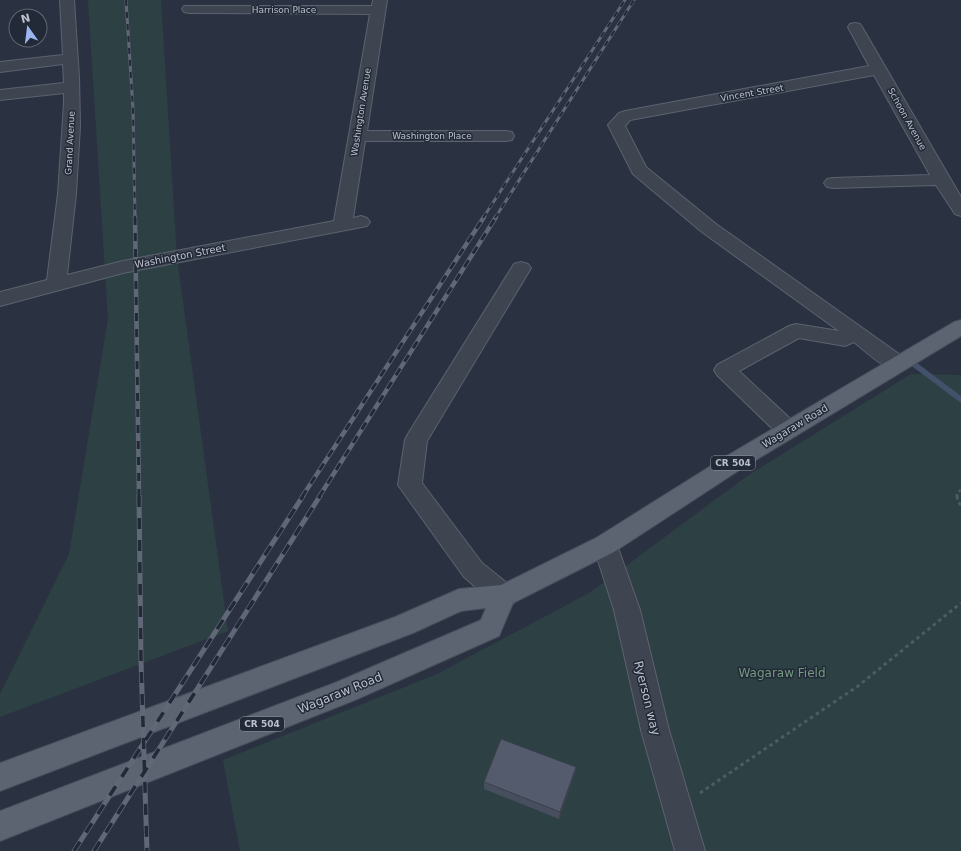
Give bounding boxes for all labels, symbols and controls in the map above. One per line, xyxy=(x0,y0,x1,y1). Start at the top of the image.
street label: Harrison Place xyxy=(252,5,317,15)
north arrow xyxy=(8,8,48,48)
text: N xyxy=(20,11,32,26)
street label: Washington Avenue xyxy=(349,67,373,157)
street label: Vincent Street xyxy=(720,82,785,103)
street label: Schoon Avenue xyxy=(886,86,928,152)
street label: Grand Avenue xyxy=(63,110,77,175)
street label: Washington Place xyxy=(392,131,472,141)
street label: Washington Street xyxy=(134,242,226,270)
street label: Wagaraw Road xyxy=(760,402,830,450)
road number: CR 504 xyxy=(711,456,755,470)
street label: Ryerson way xyxy=(631,659,663,737)
park label: Wagaraw Field xyxy=(738,666,826,680)
street label: Wagaraw Road xyxy=(296,670,384,716)
road number: CR 504 xyxy=(240,717,284,731)

